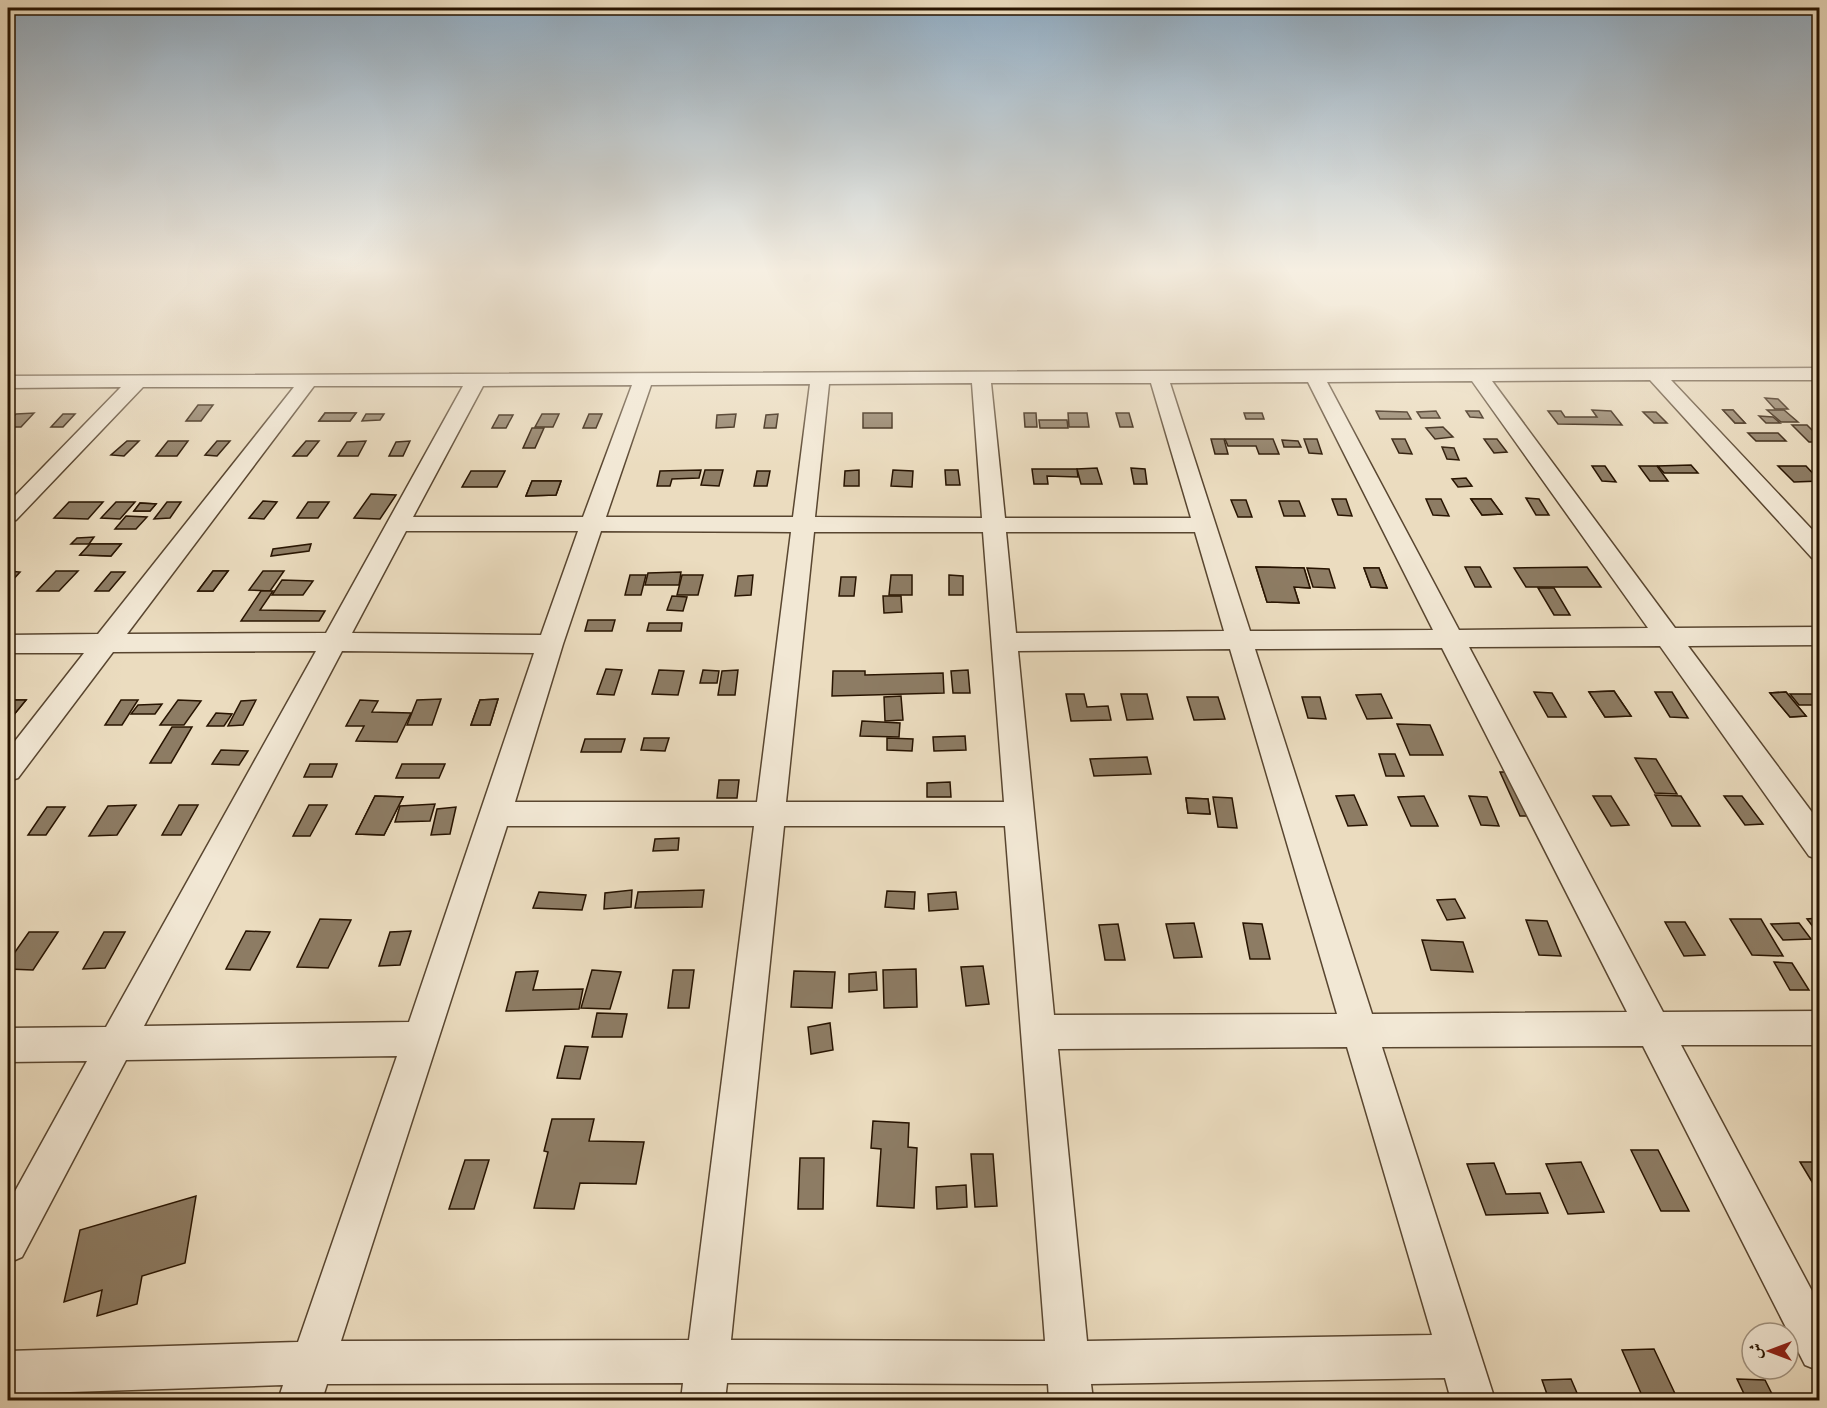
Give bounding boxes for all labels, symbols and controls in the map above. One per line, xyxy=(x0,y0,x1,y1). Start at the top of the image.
north arrow xyxy=(1740,1321,1800,1381)
text: ش xyxy=(1747,1343,1767,1359)

